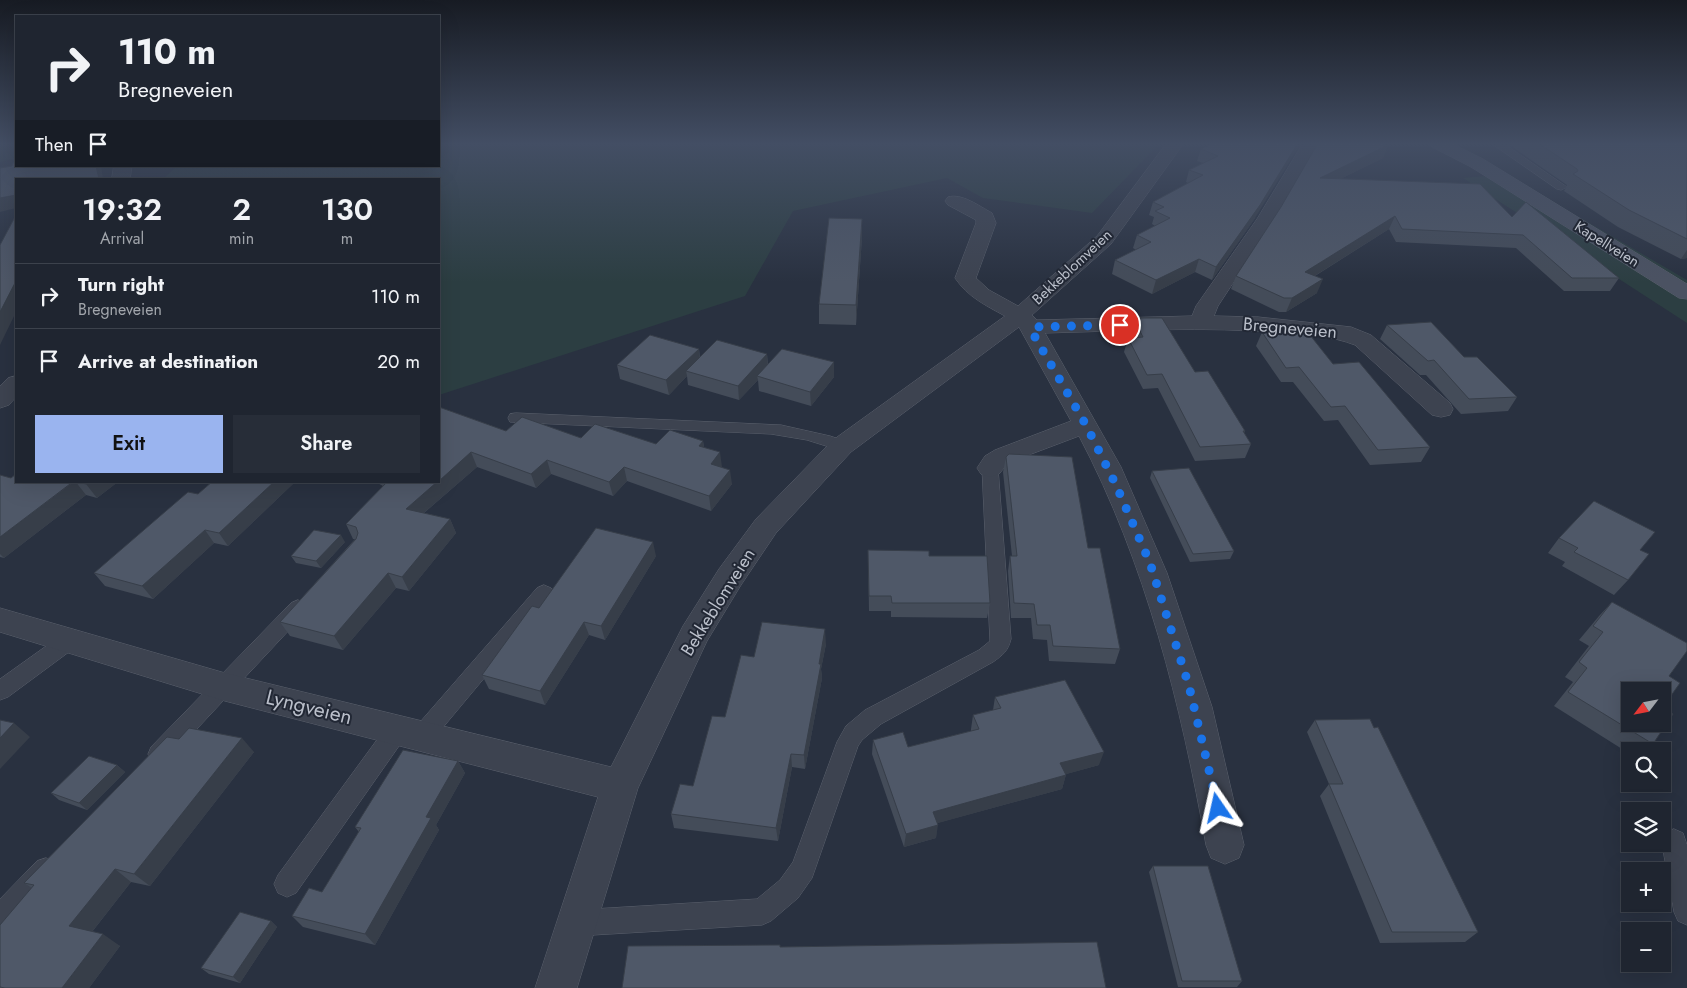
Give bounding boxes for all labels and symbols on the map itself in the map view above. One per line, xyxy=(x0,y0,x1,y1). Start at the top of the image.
street label: Kapellveien xyxy=(1570,215,1644,273)
street label: Bekkeblomveien xyxy=(1027,224,1117,310)
pin xyxy=(1099,304,1141,346)
street label: Bregneveien xyxy=(1242,311,1338,345)
street label: Bekkeblomveien xyxy=(674,543,762,661)
street label: Lyngveien xyxy=(263,682,355,732)
north arrow xyxy=(1621,682,1671,732)
position arrow xyxy=(1191,781,1243,833)

